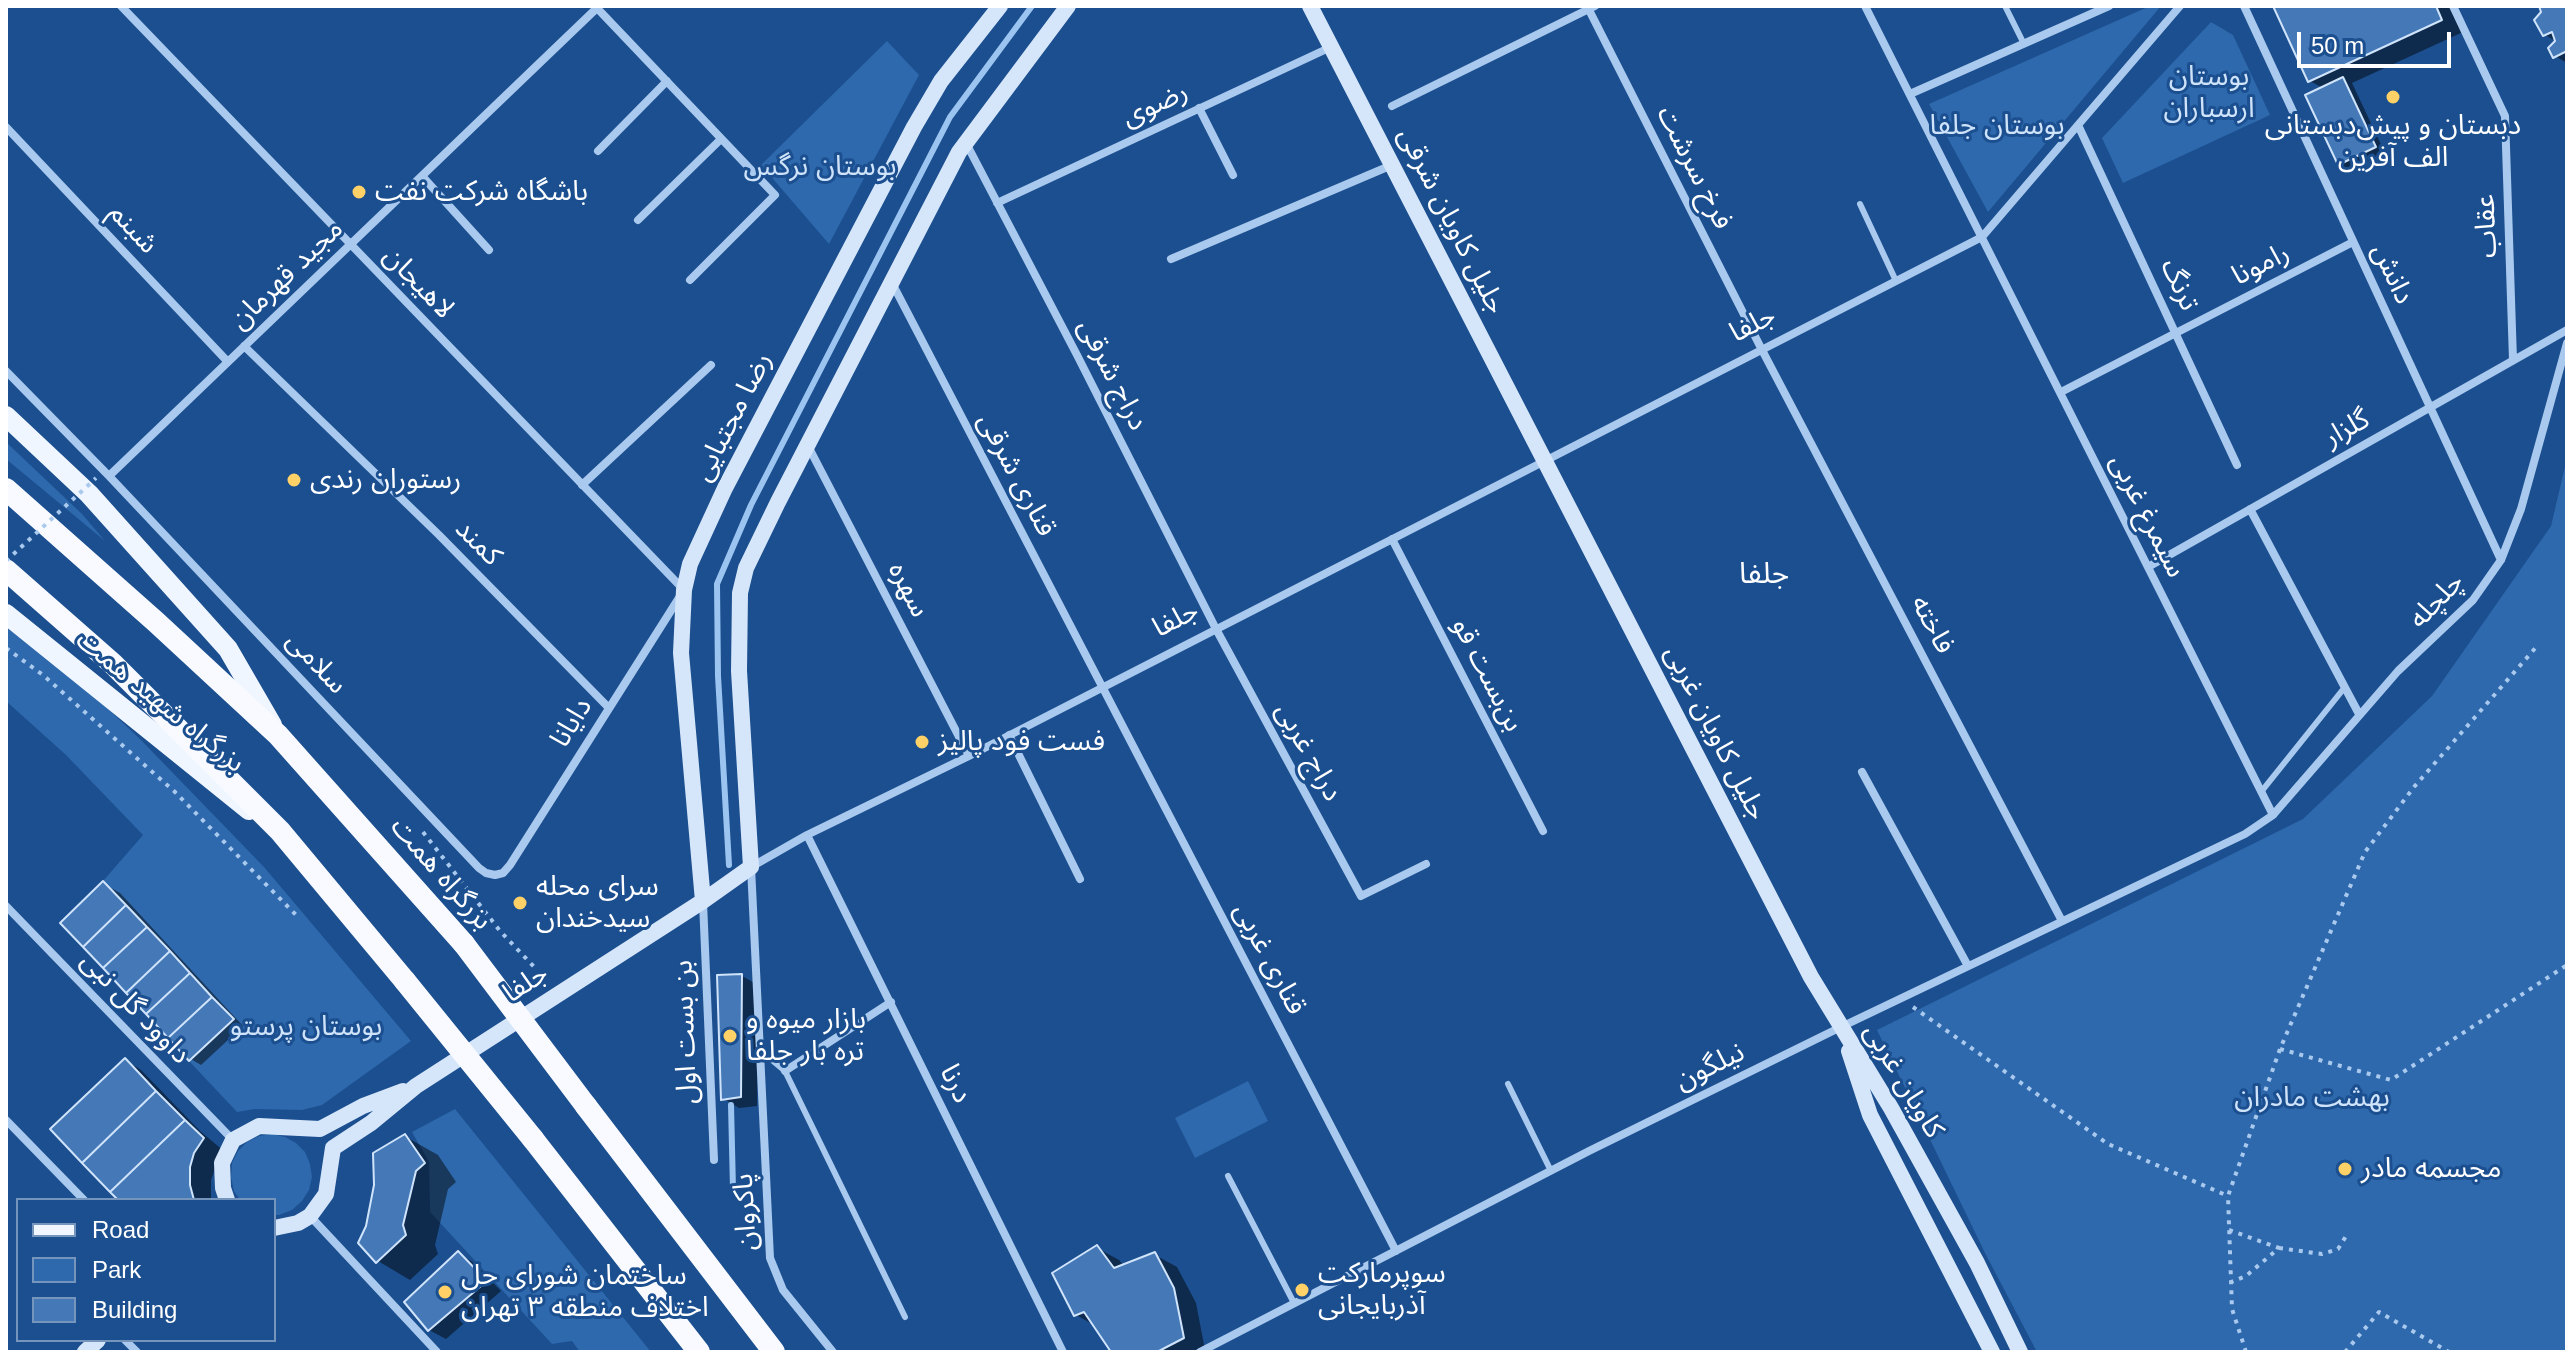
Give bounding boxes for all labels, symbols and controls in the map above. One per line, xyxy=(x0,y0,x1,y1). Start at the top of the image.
scale bar xyxy=(2301,16,2455,66)
text: 50 m xyxy=(2311,32,2364,59)
park label: بوستان ارسباران xyxy=(2163,60,2255,126)
street label: رضوی xyxy=(1117,75,1193,135)
marker: دبستان و پیش‌دبستانی الف آفرین xyxy=(2384,88,2402,106)
street label: فرخ سرشت xyxy=(1649,101,1739,235)
park label: بوستان جلفا xyxy=(1929,109,2065,143)
place label: دبستان و پیش‌دبستانی الف آفرین xyxy=(2265,109,2521,175)
street label: جلیل کاویان شرقی xyxy=(1390,122,1512,320)
park label: بوستان نرگس xyxy=(744,150,896,184)
place label: باشگاه شرکت نفت xyxy=(375,175,588,209)
marker: باشگاه شرکت نفت xyxy=(350,183,368,201)
street label: عقاب xyxy=(2469,193,2505,259)
street label: شبنم xyxy=(101,197,165,261)
street label: مجید قهرمان xyxy=(223,213,351,337)
street label: رامونا xyxy=(2227,236,2295,294)
street label: دانش xyxy=(2363,238,2421,310)
street label: لاهیجان xyxy=(375,240,461,326)
street label: ترنگ xyxy=(2152,254,2206,316)
street label: جلفا xyxy=(1724,299,1782,351)
street label: دراج شرقی xyxy=(1070,314,1154,436)
street label: رضا مجتبایی xyxy=(686,347,780,487)
street label: گلزار xyxy=(2318,403,2376,455)
street label: قناری شرقی xyxy=(969,408,1063,542)
street label: سیمرغ غربی xyxy=(2102,449,2192,583)
place label: رستوران رندی xyxy=(310,463,461,497)
marker: رستوران رندی xyxy=(285,471,303,489)
street label: کمند xyxy=(448,513,508,573)
street label: سهره xyxy=(880,557,936,623)
district label: جلفا xyxy=(1739,557,1789,593)
street label: چلچله xyxy=(2402,566,2472,636)
street label: فاخته xyxy=(1903,590,1961,660)
street label: جلفا xyxy=(1147,594,1205,646)
street label: بن‌بست قو xyxy=(1444,612,1530,738)
street label: بزرگراه شهید همت xyxy=(69,624,251,780)
street label: سلامی xyxy=(278,624,354,702)
street label: جلیل کاویان غربی xyxy=(1657,640,1773,826)
street label: دایانا xyxy=(544,692,600,754)
street label: دراج غربی xyxy=(1267,697,1349,807)
place label: فست فود پالیز xyxy=(938,725,1105,759)
marker: فست فود پالیز xyxy=(913,733,931,751)
street label: بزرگراه همت xyxy=(383,811,499,937)
place label: سرای محله سیدخندان xyxy=(536,870,659,936)
marker: سرای محله سیدخندان xyxy=(511,894,529,912)
street label: قناری غربی xyxy=(1226,897,1312,1021)
street label: داوود گل نبی xyxy=(73,945,197,1071)
street label: جلفا xyxy=(497,957,555,1011)
street label: بن بست اول xyxy=(667,959,705,1105)
place label: بازار میوه و تره بار جلفا xyxy=(746,1003,866,1069)
park label: بوستان پرستو xyxy=(230,1010,382,1044)
street label: کاویان غربی xyxy=(1856,1017,1950,1145)
marker: بازار میوه و تره بار جلفا xyxy=(721,1027,739,1045)
street label: نیلگون xyxy=(1670,1036,1750,1098)
street label: درنا xyxy=(931,1059,979,1109)
park label: بهشت مادران xyxy=(2234,1081,2390,1115)
place label: مجسمه مادر xyxy=(2361,1152,2501,1186)
marker: مجسمه مادر xyxy=(2336,1160,2354,1178)
street label: پاکروان xyxy=(727,1172,765,1252)
legend xyxy=(16,1198,276,1342)
text: Road xyxy=(92,1216,149,1243)
text: Park xyxy=(92,1256,141,1283)
place label: سوپرمارکت آذربایجانی xyxy=(1318,1257,1446,1323)
place label: ساختمان شورای حل اختلاف منطقه ۳ تهران xyxy=(461,1259,709,1325)
marker: سوپرمارکت آذربایجانی xyxy=(1293,1281,1311,1299)
marker: ساختمان شورای حل اختلاف منطقه ۳ تهران xyxy=(436,1283,454,1301)
text: Building xyxy=(92,1296,177,1323)

